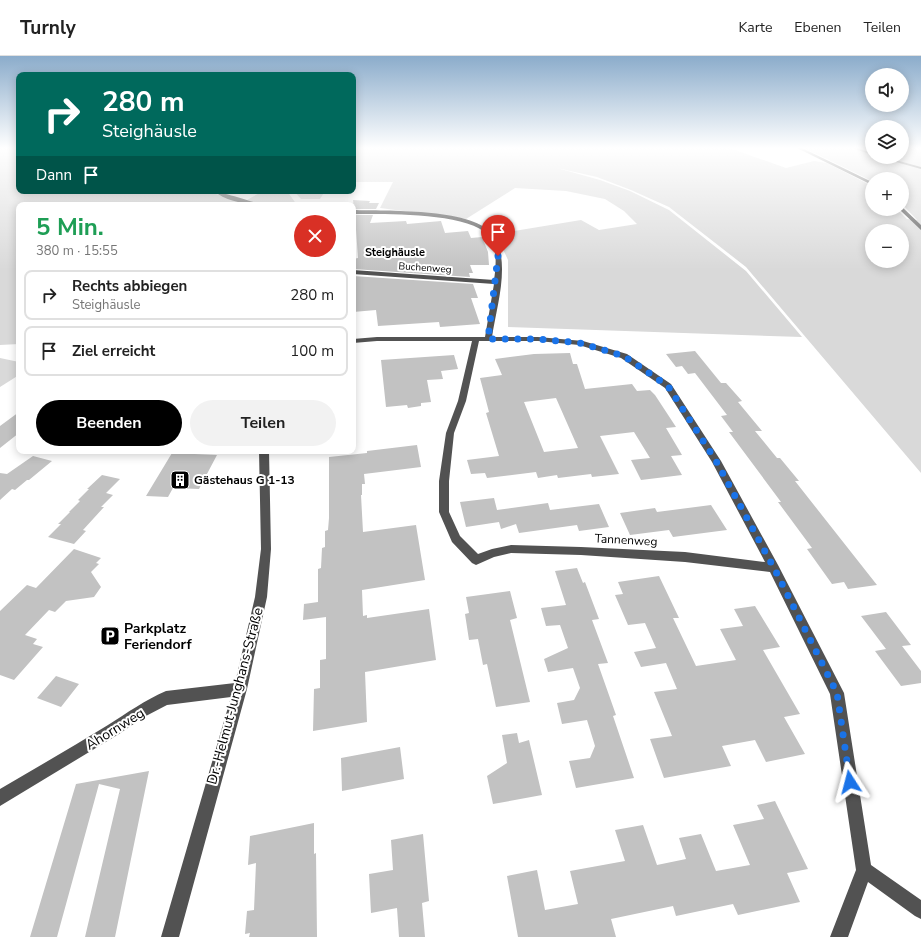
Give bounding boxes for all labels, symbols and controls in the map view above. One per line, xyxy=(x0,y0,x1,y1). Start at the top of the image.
text: Turnly xyxy=(20,15,76,41)
text: Karte xyxy=(739,18,772,37)
text: Ebenen xyxy=(794,18,841,37)
text: Teilen xyxy=(863,18,901,37)
map controls xyxy=(865,68,909,268)
button: sound xyxy=(865,68,909,112)
text: 280 m xyxy=(102,83,185,121)
icon: right xyxy=(36,88,88,140)
text: Steighäusle xyxy=(102,119,197,143)
button: layers xyxy=(865,120,909,164)
icon: arrive xyxy=(80,164,102,186)
text: Dann xyxy=(36,165,72,185)
button: + xyxy=(865,172,909,216)
text: 5 Min. xyxy=(36,211,104,243)
button: close xyxy=(294,215,336,257)
pin xyxy=(481,215,515,256)
icon: arrive xyxy=(487,221,509,243)
button: − xyxy=(865,224,909,268)
text: 380 m · 15:55 xyxy=(36,242,118,260)
district label: Steighäusle xyxy=(365,245,425,260)
street label: Buchenweg xyxy=(398,259,452,277)
text: Rechts abbiegen xyxy=(72,276,187,296)
icon: right xyxy=(38,284,60,306)
text: 280 m xyxy=(290,285,334,305)
text: Steighäusle xyxy=(72,296,141,314)
icon: arrive xyxy=(38,340,60,362)
text: Ziel erreicht xyxy=(72,341,155,361)
text: 100 m xyxy=(290,341,334,361)
button: Beenden xyxy=(36,400,182,446)
button: Teilen xyxy=(190,400,336,446)
building icon: Gästehaus G 1-13 xyxy=(169,469,191,491)
place label: Gästehaus G 1-13 xyxy=(194,472,295,488)
street label: Tannenweg xyxy=(594,530,658,550)
street label: Dr.-Helmut-Junghans-Straße xyxy=(202,606,268,786)
place label: Parkplatz Feriendorf xyxy=(124,619,192,654)
parking icon: Parkplatz Feriendorf xyxy=(99,625,121,647)
street label: Ahornweg xyxy=(82,703,148,755)
position arrow xyxy=(829,761,871,803)

